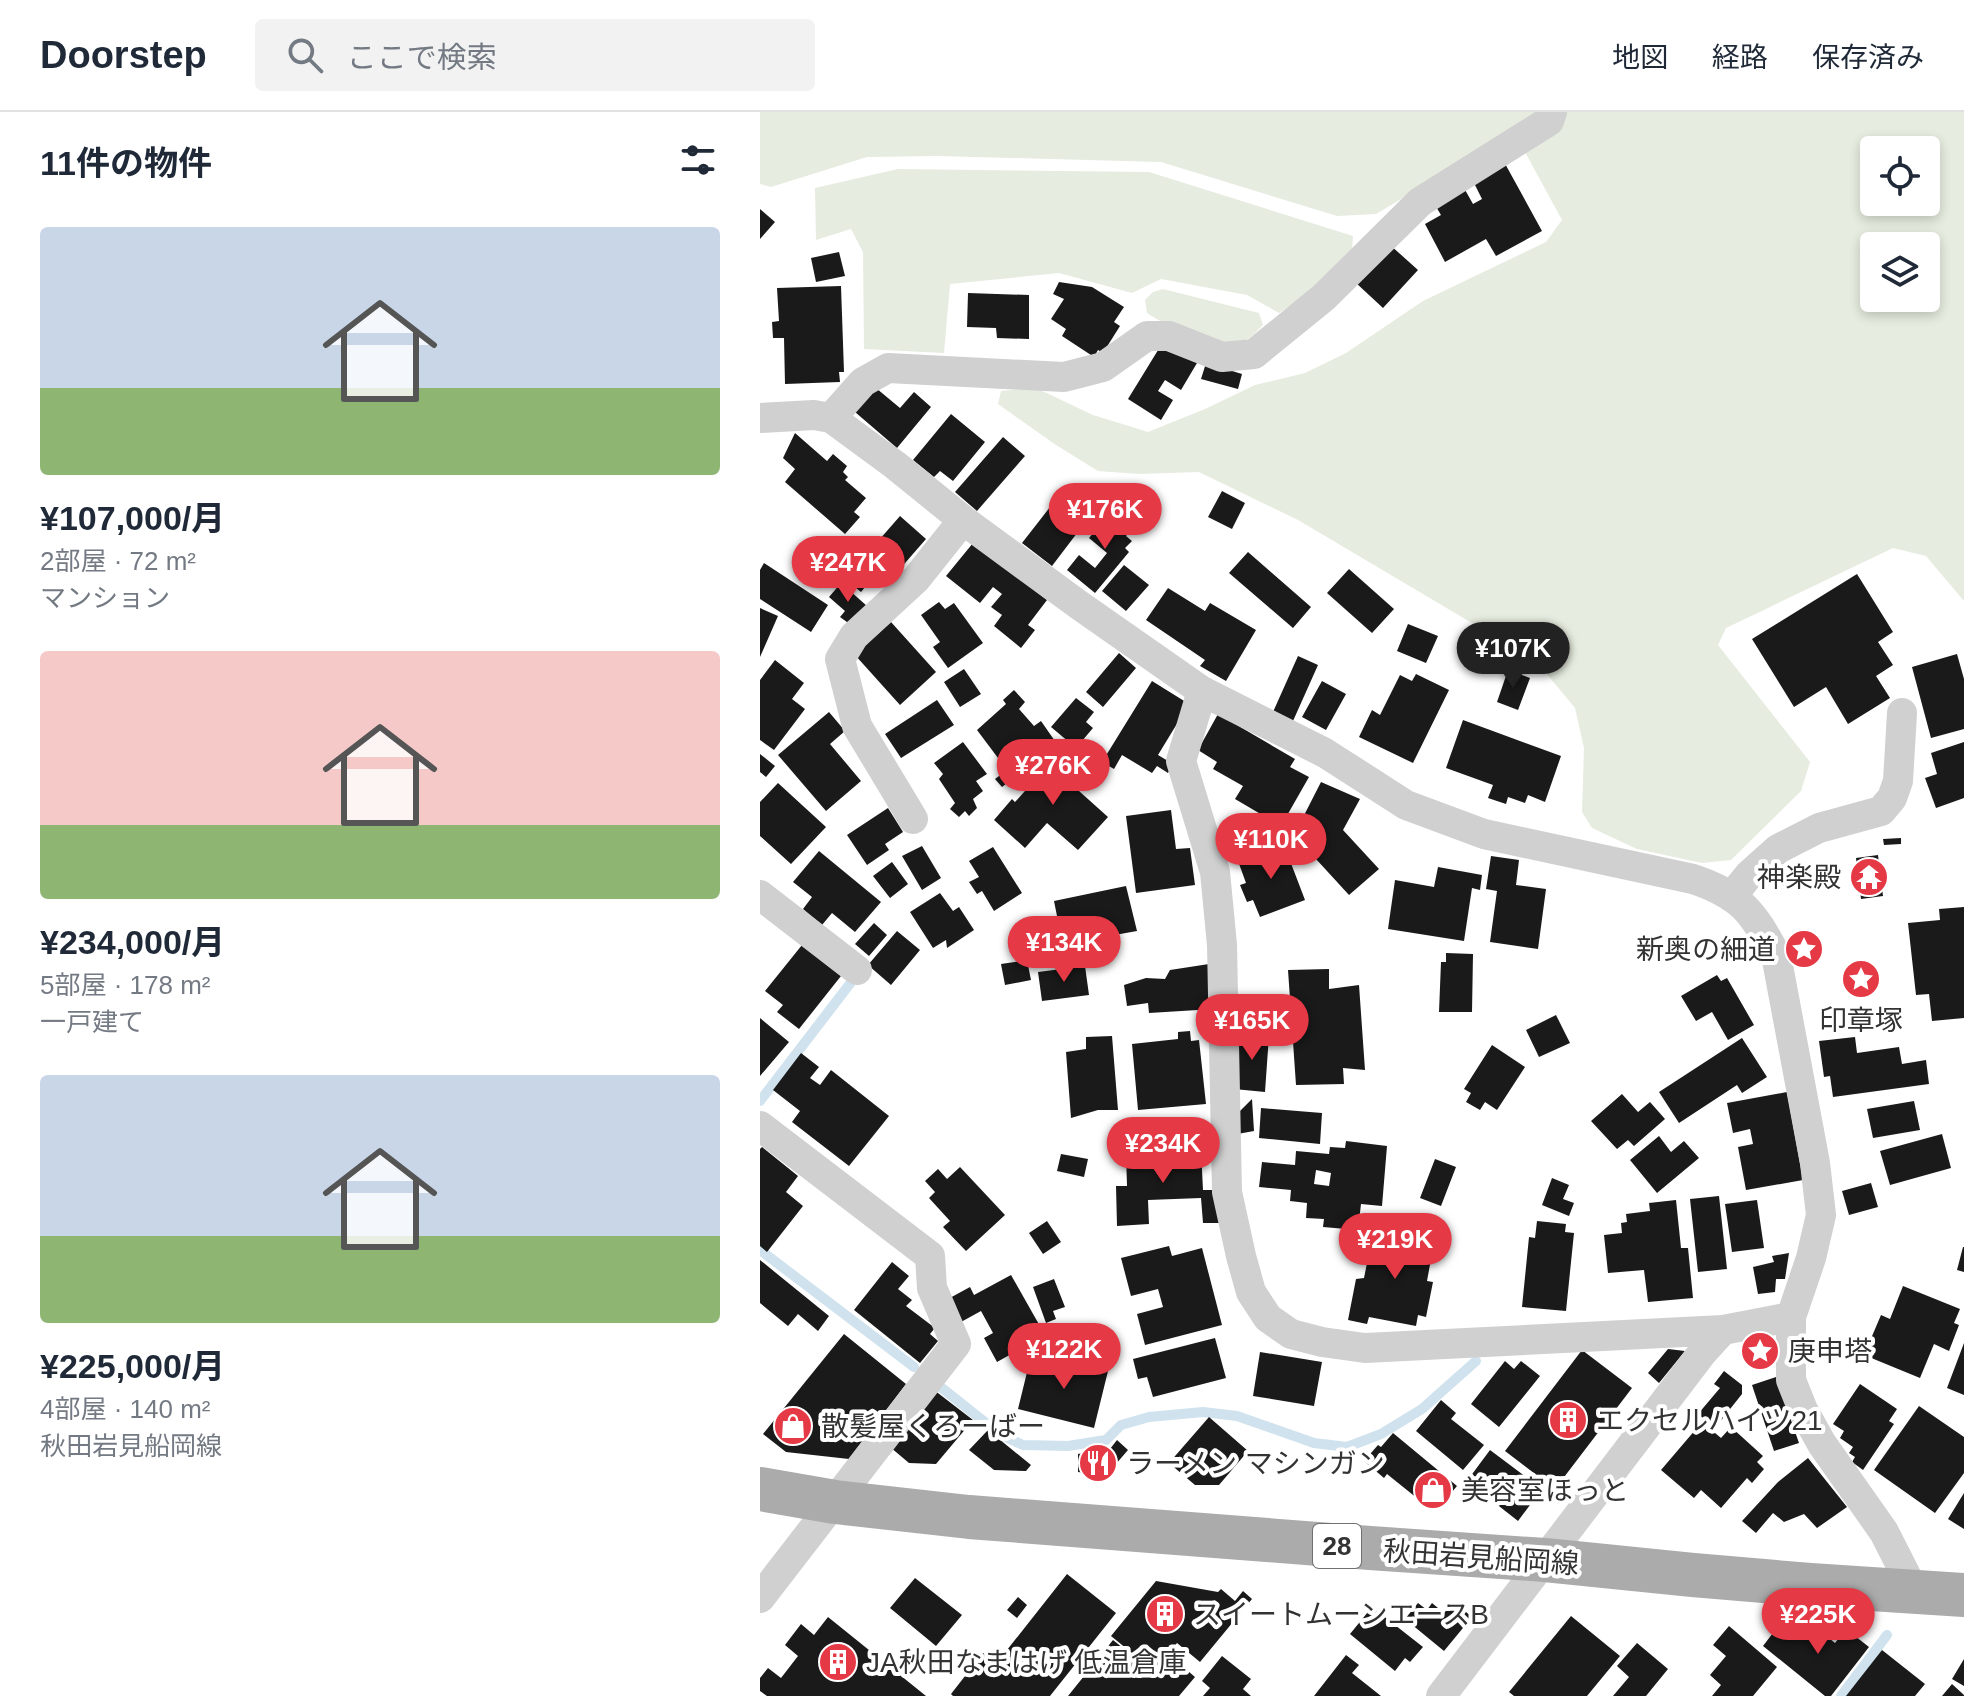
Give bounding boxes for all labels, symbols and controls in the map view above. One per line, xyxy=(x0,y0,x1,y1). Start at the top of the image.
search box xyxy=(255,19,815,91)
icon: search xyxy=(283,33,327,77)
text: Doorstep xyxy=(40,34,207,76)
text: ここで検索 xyxy=(347,41,497,74)
text: 地図 xyxy=(1612,42,1668,73)
text: 経路 xyxy=(1712,42,1768,73)
text: 保存済み xyxy=(1812,42,1924,73)
map controls xyxy=(1860,136,1940,312)
button: locate xyxy=(1860,136,1940,216)
icon: filters xyxy=(676,138,720,182)
text: 11件の物件 xyxy=(40,144,212,182)
button: layers xyxy=(1860,232,1940,312)
icon: home xyxy=(308,279,452,423)
pin: ¥176K xyxy=(1049,483,1161,551)
text: ¥176K xyxy=(1067,494,1143,524)
text: ¥107,000/月 xyxy=(40,499,225,537)
pin: ¥247K xyxy=(792,536,904,604)
text: 2部屋 · 72 m² xyxy=(40,546,196,576)
text: ¥247K xyxy=(810,547,886,577)
text: マンション xyxy=(40,583,170,613)
pin: ¥107K xyxy=(1457,622,1569,690)
text: ¥107K xyxy=(1475,633,1551,663)
icon: home xyxy=(308,703,452,847)
pin: ¥276K xyxy=(997,739,1109,807)
text: ¥276K xyxy=(1015,750,1091,780)
pin: ¥110K xyxy=(1215,813,1327,881)
text: ¥110K xyxy=(1233,824,1309,854)
temple icon: 神楽殿 xyxy=(1848,856,1890,898)
place label: 神楽殿 xyxy=(1757,862,1841,893)
pin: ¥134K xyxy=(1008,916,1120,984)
text: ¥234,000/月 xyxy=(40,923,225,961)
text: ¥134K xyxy=(1026,927,1102,957)
place icon: 新奥の細道 xyxy=(1783,928,1825,970)
place label: 新奥の細道 xyxy=(1636,934,1776,965)
place icon: 印章塚 xyxy=(1840,958,1882,1000)
text: 5部屋 · 178 m² xyxy=(40,970,211,1000)
pin: ¥165K xyxy=(1196,994,1308,1062)
text: ¥165K xyxy=(1214,1005,1290,1035)
place label: 印章塚 xyxy=(1819,1005,1903,1036)
text: 一戸建て xyxy=(40,1007,144,1037)
pin: ¥234K xyxy=(1107,1117,1219,1185)
icon: home xyxy=(308,1127,452,1271)
text: ¥234K xyxy=(1125,1128,1201,1158)
pin: ¥219K xyxy=(1339,1213,1451,1281)
text: ¥219K xyxy=(1357,1224,1433,1254)
pin: ¥122K xyxy=(1008,1323,1120,1391)
place icon: 庚申塔 xyxy=(1739,1330,1781,1372)
text: ¥122K xyxy=(1026,1334,1102,1364)
place label: 庚申塔 xyxy=(1788,1336,1872,1367)
text: ¥225,000/月 xyxy=(40,1347,225,1385)
text: 4部屋 · 140 m² xyxy=(40,1394,211,1424)
building icon: エクセルハイツ21 xyxy=(1547,1399,1589,1441)
shop icon: 散髪屋くろーばー xyxy=(772,1405,814,1447)
place label: エクセルハイツ21 xyxy=(1596,1405,1823,1436)
place label: 散髪屋くろーばー xyxy=(821,1411,1045,1442)
text: 秋田岩見船岡線 xyxy=(40,1431,222,1461)
restaurant icon: ラーメン マシンガン xyxy=(1077,1442,1119,1484)
place label: ラーメン マシンガン xyxy=(1126,1448,1385,1479)
shop icon: 美容室ほっと xyxy=(1412,1469,1454,1511)
place label: 美容室ほっと xyxy=(1461,1475,1629,1506)
road number: 28 xyxy=(1313,1524,1361,1568)
street label: 秋田岩見船岡線 xyxy=(1382,1535,1580,1580)
pin: ¥225K xyxy=(1762,1588,1874,1656)
building icon: スイートムーンエースB xyxy=(1144,1593,1186,1635)
place label: スイートムーンエースB xyxy=(1193,1599,1489,1630)
text: ¥225K xyxy=(1780,1599,1856,1629)
building icon: JA秋田なまはげ 低温倉庫 xyxy=(817,1641,859,1683)
place label: JA秋田なまはげ 低温倉庫 xyxy=(866,1647,1186,1678)

